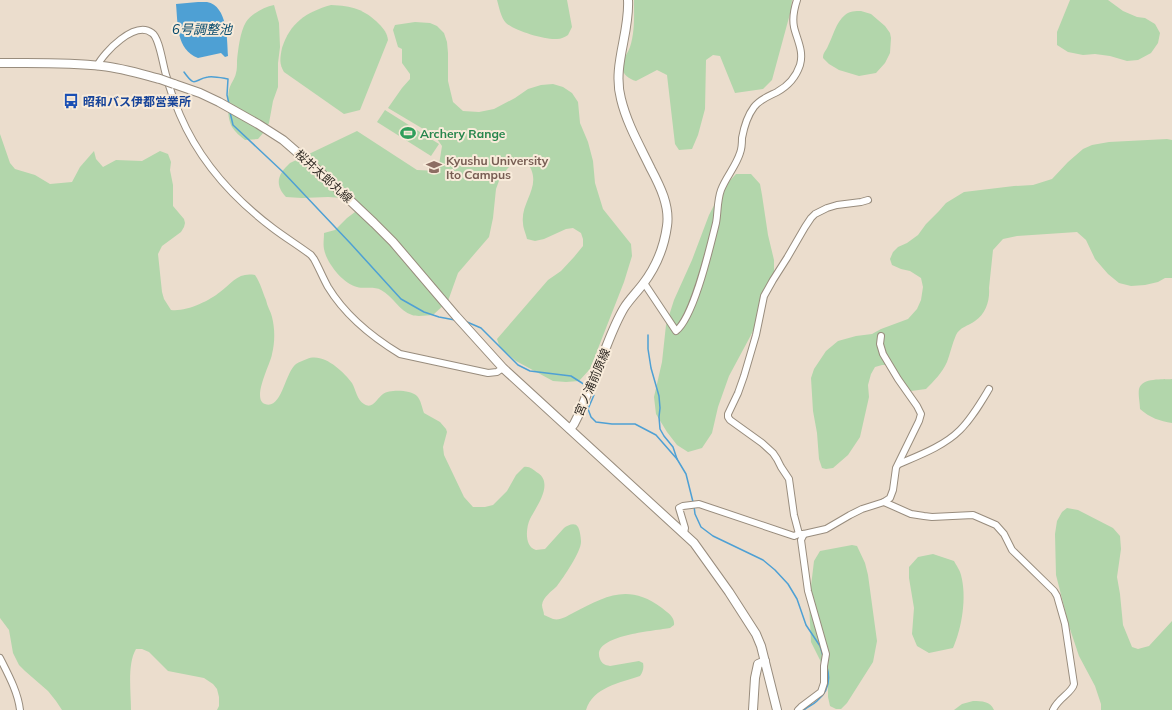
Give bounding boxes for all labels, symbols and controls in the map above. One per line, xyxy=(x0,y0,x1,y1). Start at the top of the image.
water label: 6号調整池 xyxy=(172,21,234,37)
bus stop icon: 昭和バス伊都営業所 xyxy=(62,92,80,110)
place label: 昭和バス伊都営業所 xyxy=(83,94,191,109)
sports icon: Archery Range xyxy=(399,124,417,142)
place label: Archery Range xyxy=(420,126,506,141)
street label: 桜井太郎丸線 xyxy=(292,146,356,206)
place label: Kyushu University Ito Campus xyxy=(446,153,549,182)
school or university icon: Kyushu University Ito Campus xyxy=(425,158,443,176)
street label: 宮ノ浦前原線 xyxy=(571,346,613,418)

